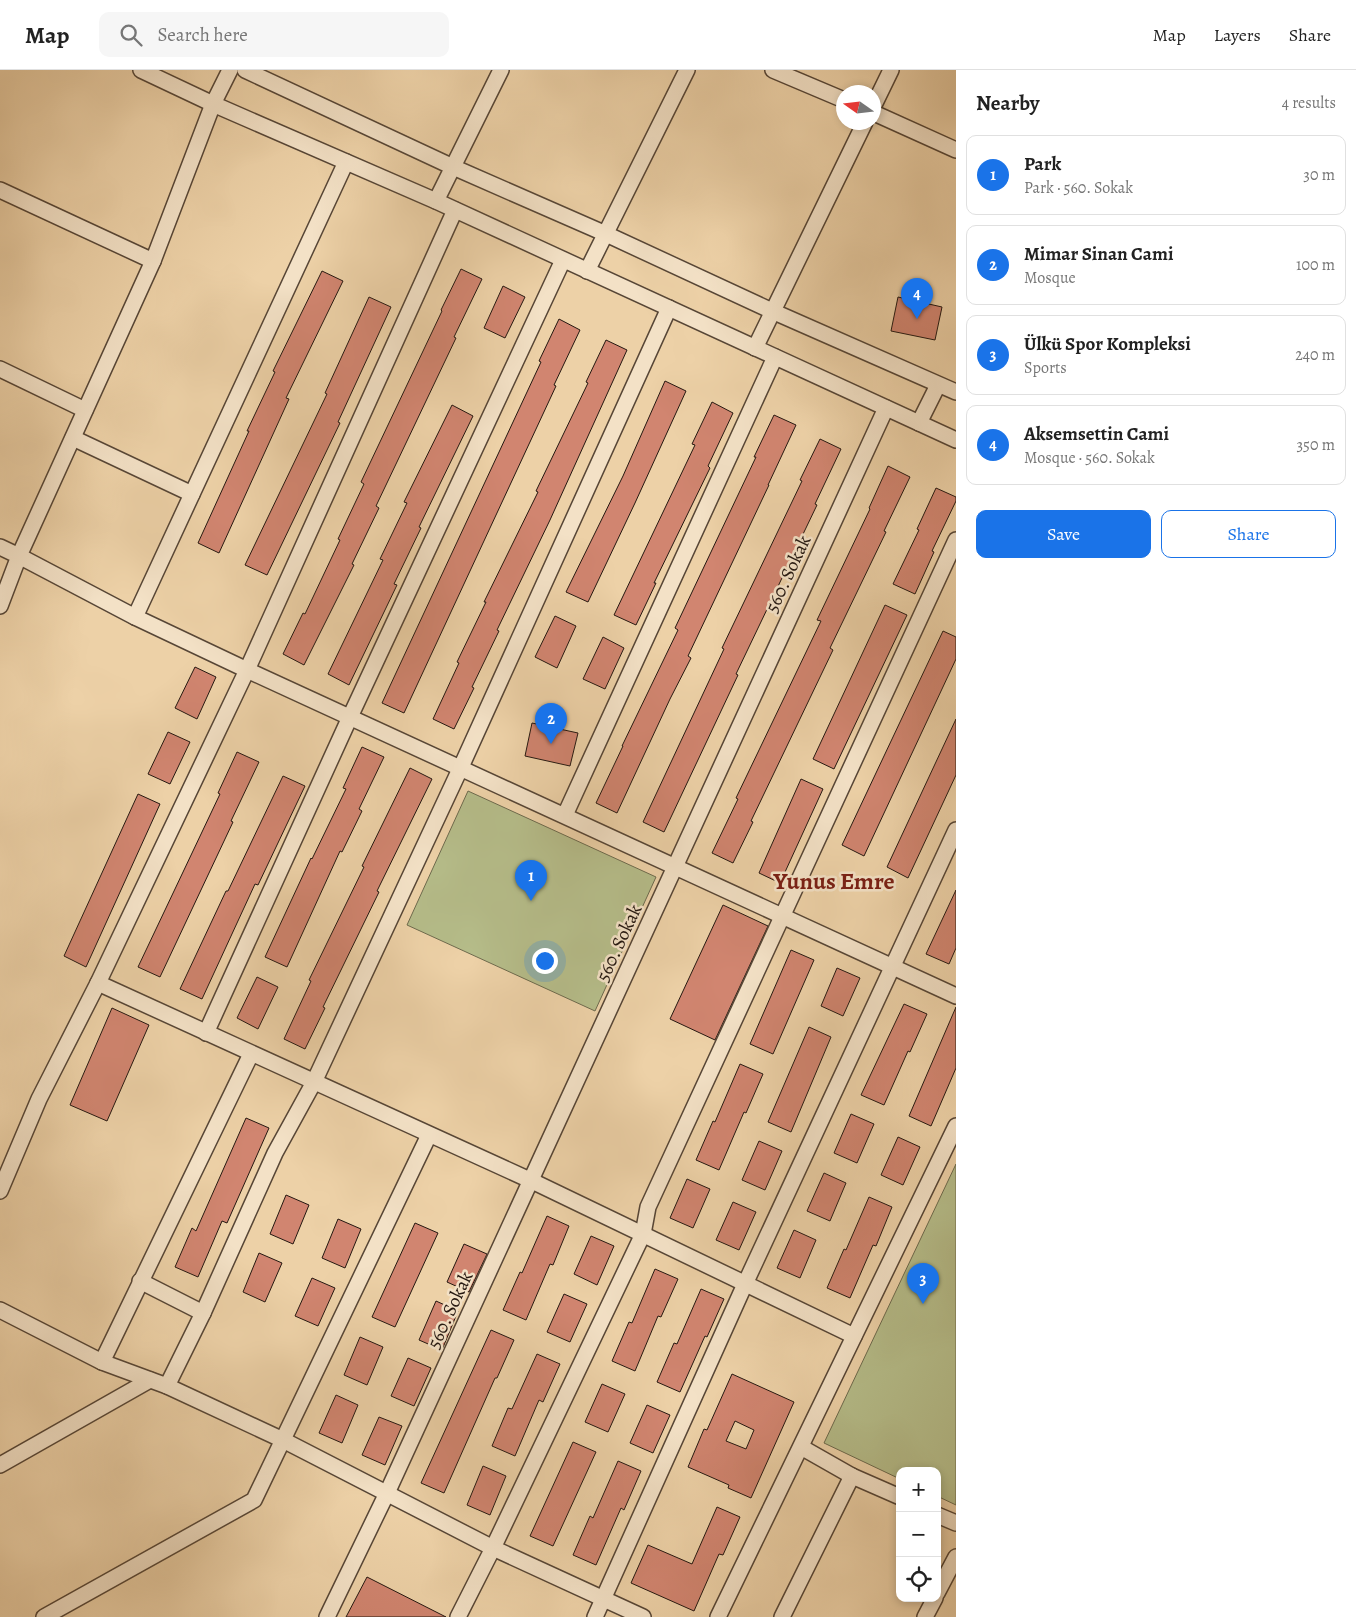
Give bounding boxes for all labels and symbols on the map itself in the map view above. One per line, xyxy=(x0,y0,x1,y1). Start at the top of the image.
north arrow xyxy=(836,85,881,130)
pin: 4 xyxy=(901,278,933,319)
street label: 560. Sokak xyxy=(759,530,818,617)
pin: 2 xyxy=(535,703,567,744)
pin: 1 xyxy=(515,860,547,901)
district label: Yunus Emre xyxy=(772,865,895,897)
street label: 560. Sokak xyxy=(590,899,649,986)
your location xyxy=(532,948,558,974)
pin: 3 xyxy=(907,1263,939,1304)
street label: 560. Sokak xyxy=(421,1266,480,1353)

